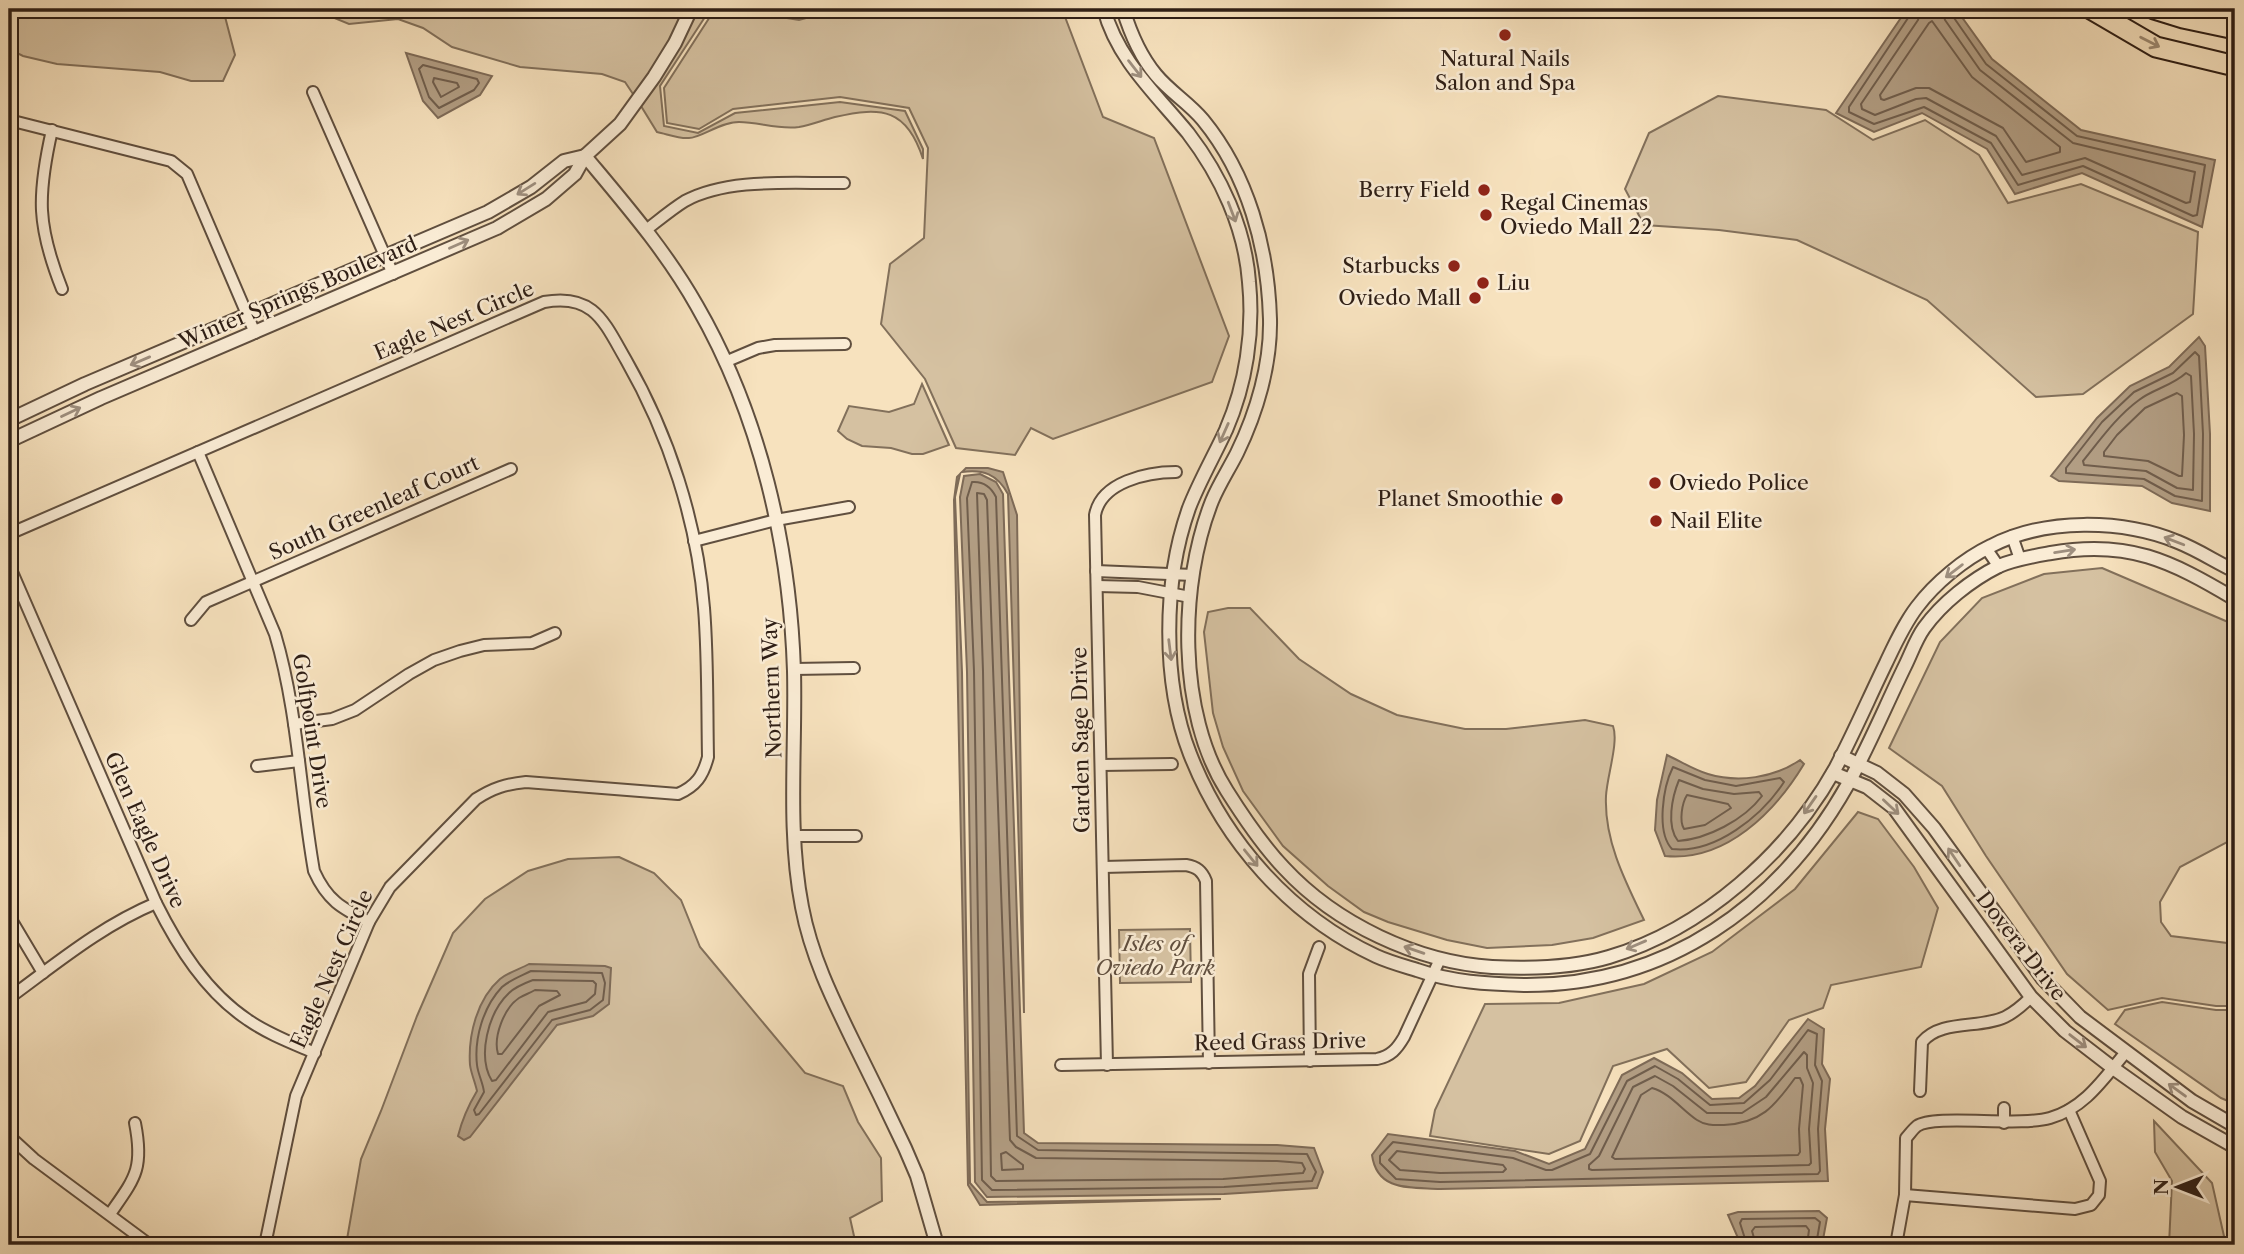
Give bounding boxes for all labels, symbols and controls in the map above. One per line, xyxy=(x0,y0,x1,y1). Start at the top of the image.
marker: Natural Nails Salon and Spa xyxy=(1497,27,1513,43)
one-way arrow xyxy=(2139,36,2160,50)
place label: Natural Nails Salon and Spa xyxy=(1435,46,1576,95)
one-way arrow xyxy=(1127,59,1142,77)
place label: Berry Field xyxy=(1358,177,1470,202)
one-way arrow xyxy=(517,182,537,196)
marker: Berry Field xyxy=(1476,182,1492,198)
place label: Regal Cinemas Oviedo Mall 22 xyxy=(1500,190,1653,239)
one-way arrow xyxy=(1227,201,1240,223)
marker: Regal Cinemas Oviedo Mall 22 xyxy=(1478,207,1494,223)
street label: Winter Springs Boulevard xyxy=(174,231,421,355)
one-way arrow xyxy=(448,237,470,250)
place label: Starbucks xyxy=(1342,253,1440,278)
marker: Starbucks xyxy=(1446,258,1462,274)
place label: Liu xyxy=(1497,270,1530,295)
marker: Liu xyxy=(1475,275,1491,291)
street label: Eagle Nest Circle xyxy=(370,276,537,365)
place label: Oviedo Mall xyxy=(1338,285,1461,310)
marker: Oviedo Mall xyxy=(1467,290,1483,306)
one-way arrow xyxy=(129,355,151,368)
one-way arrow xyxy=(60,405,81,419)
one-way arrow xyxy=(1217,422,1230,443)
street label: South Greenleaf Court xyxy=(265,450,483,565)
place label: Oviedo Police xyxy=(1669,470,1809,495)
marker: Oviedo Police xyxy=(1647,475,1663,491)
place label: Planet Smoothie xyxy=(1377,486,1543,511)
marker: Planet Smoothie xyxy=(1549,491,1565,507)
place label: Nail Elite xyxy=(1670,508,1762,533)
marker: Nail Elite xyxy=(1648,513,1664,529)
one-way arrow xyxy=(2164,534,2185,546)
one-way arrow xyxy=(2053,544,2076,557)
one-way arrow xyxy=(1945,564,1963,579)
street label: Northern Way xyxy=(757,617,786,759)
one-way arrow xyxy=(1164,639,1177,661)
street label: Garden Sage Drive xyxy=(1066,647,1095,833)
street label: Golfpoint Drive xyxy=(288,652,337,810)
street label: Glen Eagle Drive xyxy=(100,748,191,912)
one-way arrow xyxy=(1803,795,1817,814)
one-way arrow xyxy=(1882,799,1900,815)
one-way arrow xyxy=(1947,848,1961,867)
one-way arrow xyxy=(1244,849,1259,867)
street label: Eagle Nest Circle xyxy=(285,886,378,1052)
street label: Dovera Drive xyxy=(1971,886,2072,1005)
park label: Isles of Oviedo Park xyxy=(1095,931,1215,980)
one-way arrow xyxy=(1626,940,1648,953)
one-way arrow xyxy=(1403,943,1425,956)
street label: Reed Grass Drive xyxy=(1194,1027,1366,1056)
one-way arrow xyxy=(2068,1033,2087,1048)
one-way arrow xyxy=(2168,1083,2187,1097)
north arrow xyxy=(2142,1152,2212,1222)
text: N xyxy=(2150,1179,2173,1195)

